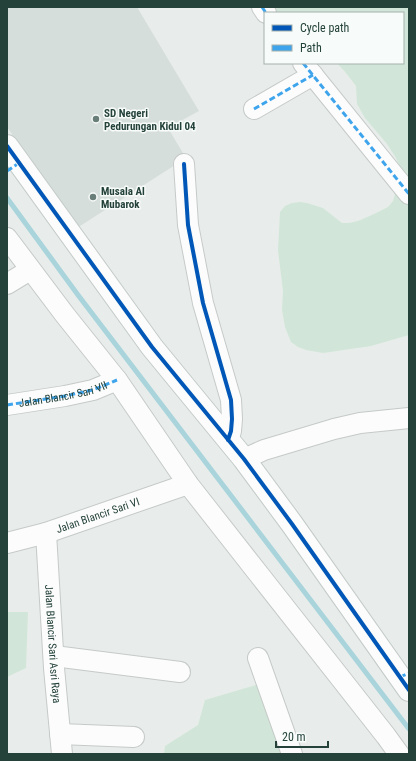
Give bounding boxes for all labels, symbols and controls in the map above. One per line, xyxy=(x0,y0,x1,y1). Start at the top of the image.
legend xyxy=(264,12,404,64)
text: Cycle path xyxy=(300,21,350,35)
text: Path xyxy=(300,41,322,55)
place label: SD Negeri Pedurungan Kidul 04 xyxy=(104,107,196,133)
marker: SD Negeri Pedurungan Kidul 04 xyxy=(91,114,101,124)
place label: Musala Al Mubarok xyxy=(101,185,145,211)
marker: Musala Al Mubarok xyxy=(88,192,98,202)
street label: Jalan Blancir Sari VII xyxy=(18,378,109,410)
street label: Jalan Blancir Sari VI xyxy=(54,495,141,536)
street label: Jalan Blancir Sari Asri Raya xyxy=(43,584,64,704)
scale bar xyxy=(276,723,328,749)
text: 20 m xyxy=(282,730,306,744)

